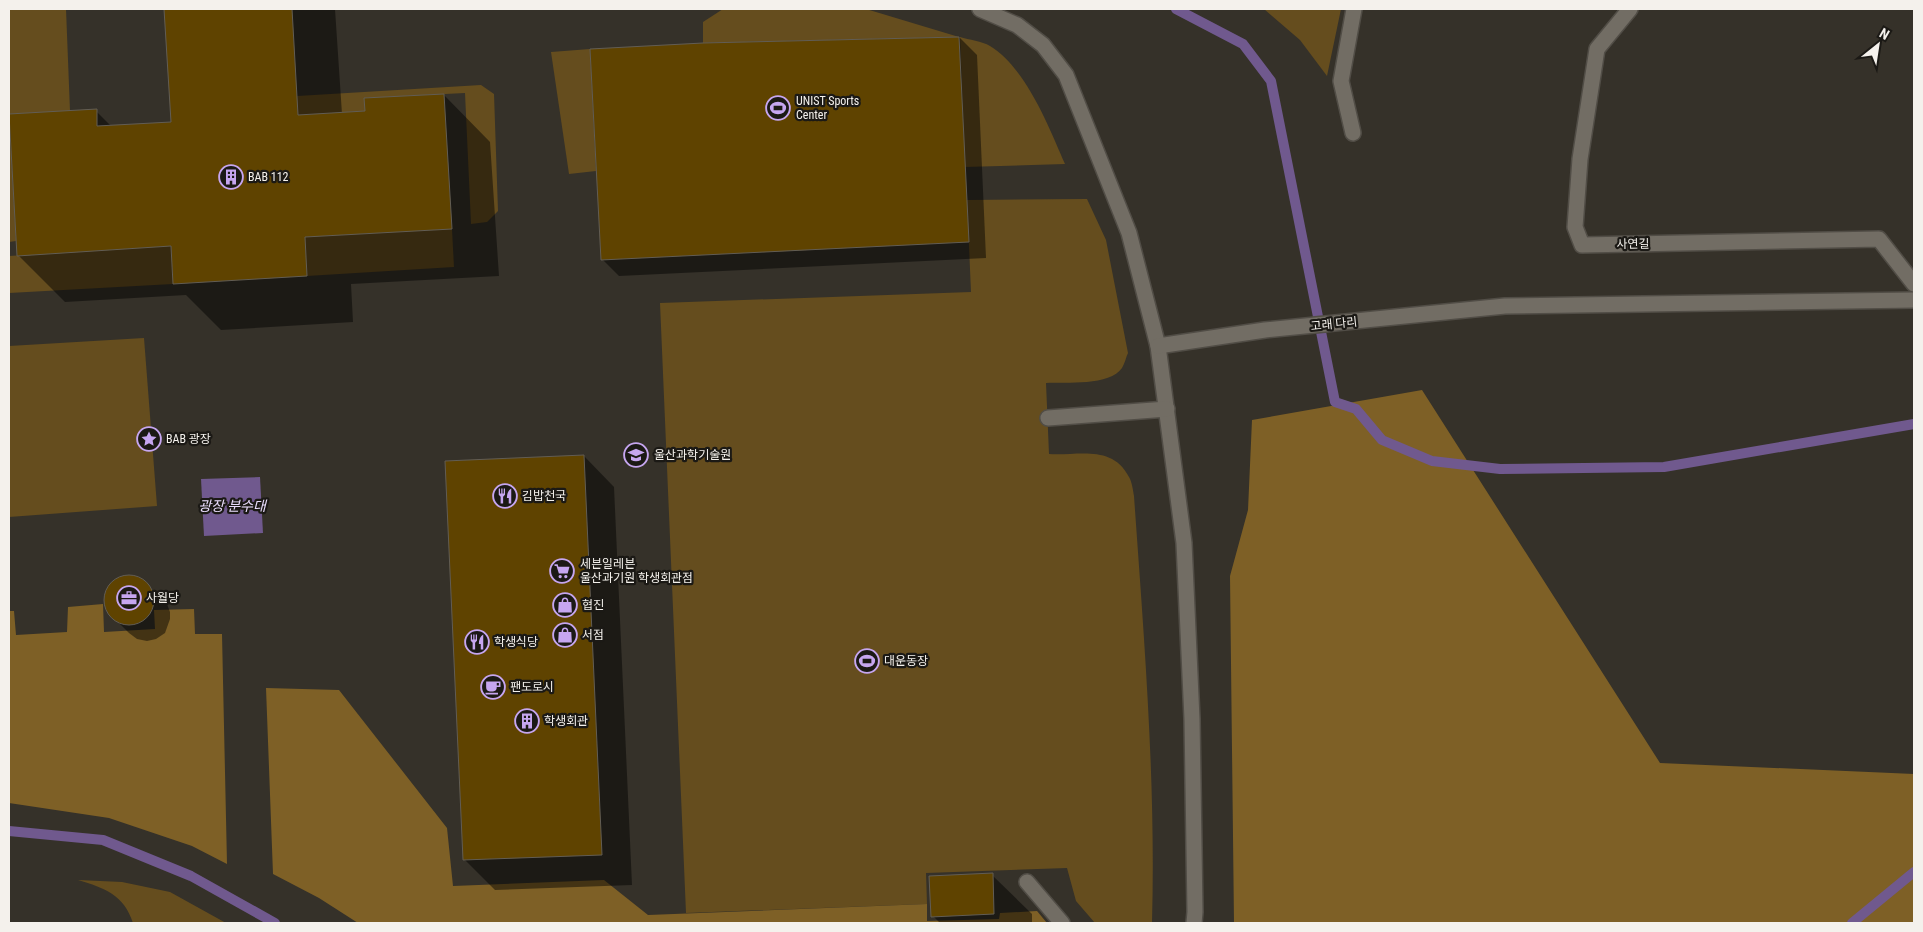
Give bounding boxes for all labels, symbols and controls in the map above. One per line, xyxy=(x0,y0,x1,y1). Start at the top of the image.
north arrow xyxy=(1853,20,1903,70)
text: N xyxy=(1877,25,1892,43)
place label: UNIST Sports Center xyxy=(796,94,859,122)
sports icon: UNIST Sports Center xyxy=(765,95,791,121)
building icon: BAB 112 xyxy=(218,164,244,190)
place label: BAB 112 xyxy=(248,170,289,184)
street label: 사연길 xyxy=(1616,237,1650,251)
street label: 고래 다리 xyxy=(1310,315,1358,333)
place icon: BAB 광장 xyxy=(136,426,162,452)
place label: BAB 광장 xyxy=(166,432,211,446)
school or university icon: 울산과학기술원 xyxy=(623,442,649,468)
place label: 울산과학기술원 xyxy=(654,448,731,462)
restaurant icon: 김밥천국 xyxy=(492,483,518,509)
place label: 김밥천국 xyxy=(522,489,566,503)
water label: 광장 분수대 xyxy=(198,498,268,514)
place label: 세븐일레븐 울산과기원 학생회관점 xyxy=(580,557,693,585)
supermarket icon: 세븐일레븐 울산과기원 학생회관점 xyxy=(549,558,575,584)
office icon: 사월당 xyxy=(116,585,142,611)
place label: 사월당 xyxy=(146,591,179,605)
shop icon: 협진 xyxy=(552,592,578,618)
place label: 협진 xyxy=(582,598,604,612)
shop icon: 서점 xyxy=(552,622,578,648)
place label: 서점 xyxy=(582,628,604,642)
restaurant icon: 학생식당 xyxy=(464,629,490,655)
place label: 학생식당 xyxy=(494,635,538,649)
sports icon: 대운동장 xyxy=(854,648,880,674)
place label: 대운동장 xyxy=(884,654,928,668)
cafe icon: 팬도로시 xyxy=(480,674,506,700)
place label: 팬도로시 xyxy=(510,680,554,694)
building icon: 학생회관 xyxy=(514,708,540,734)
place label: 학생회관 xyxy=(544,714,588,728)

